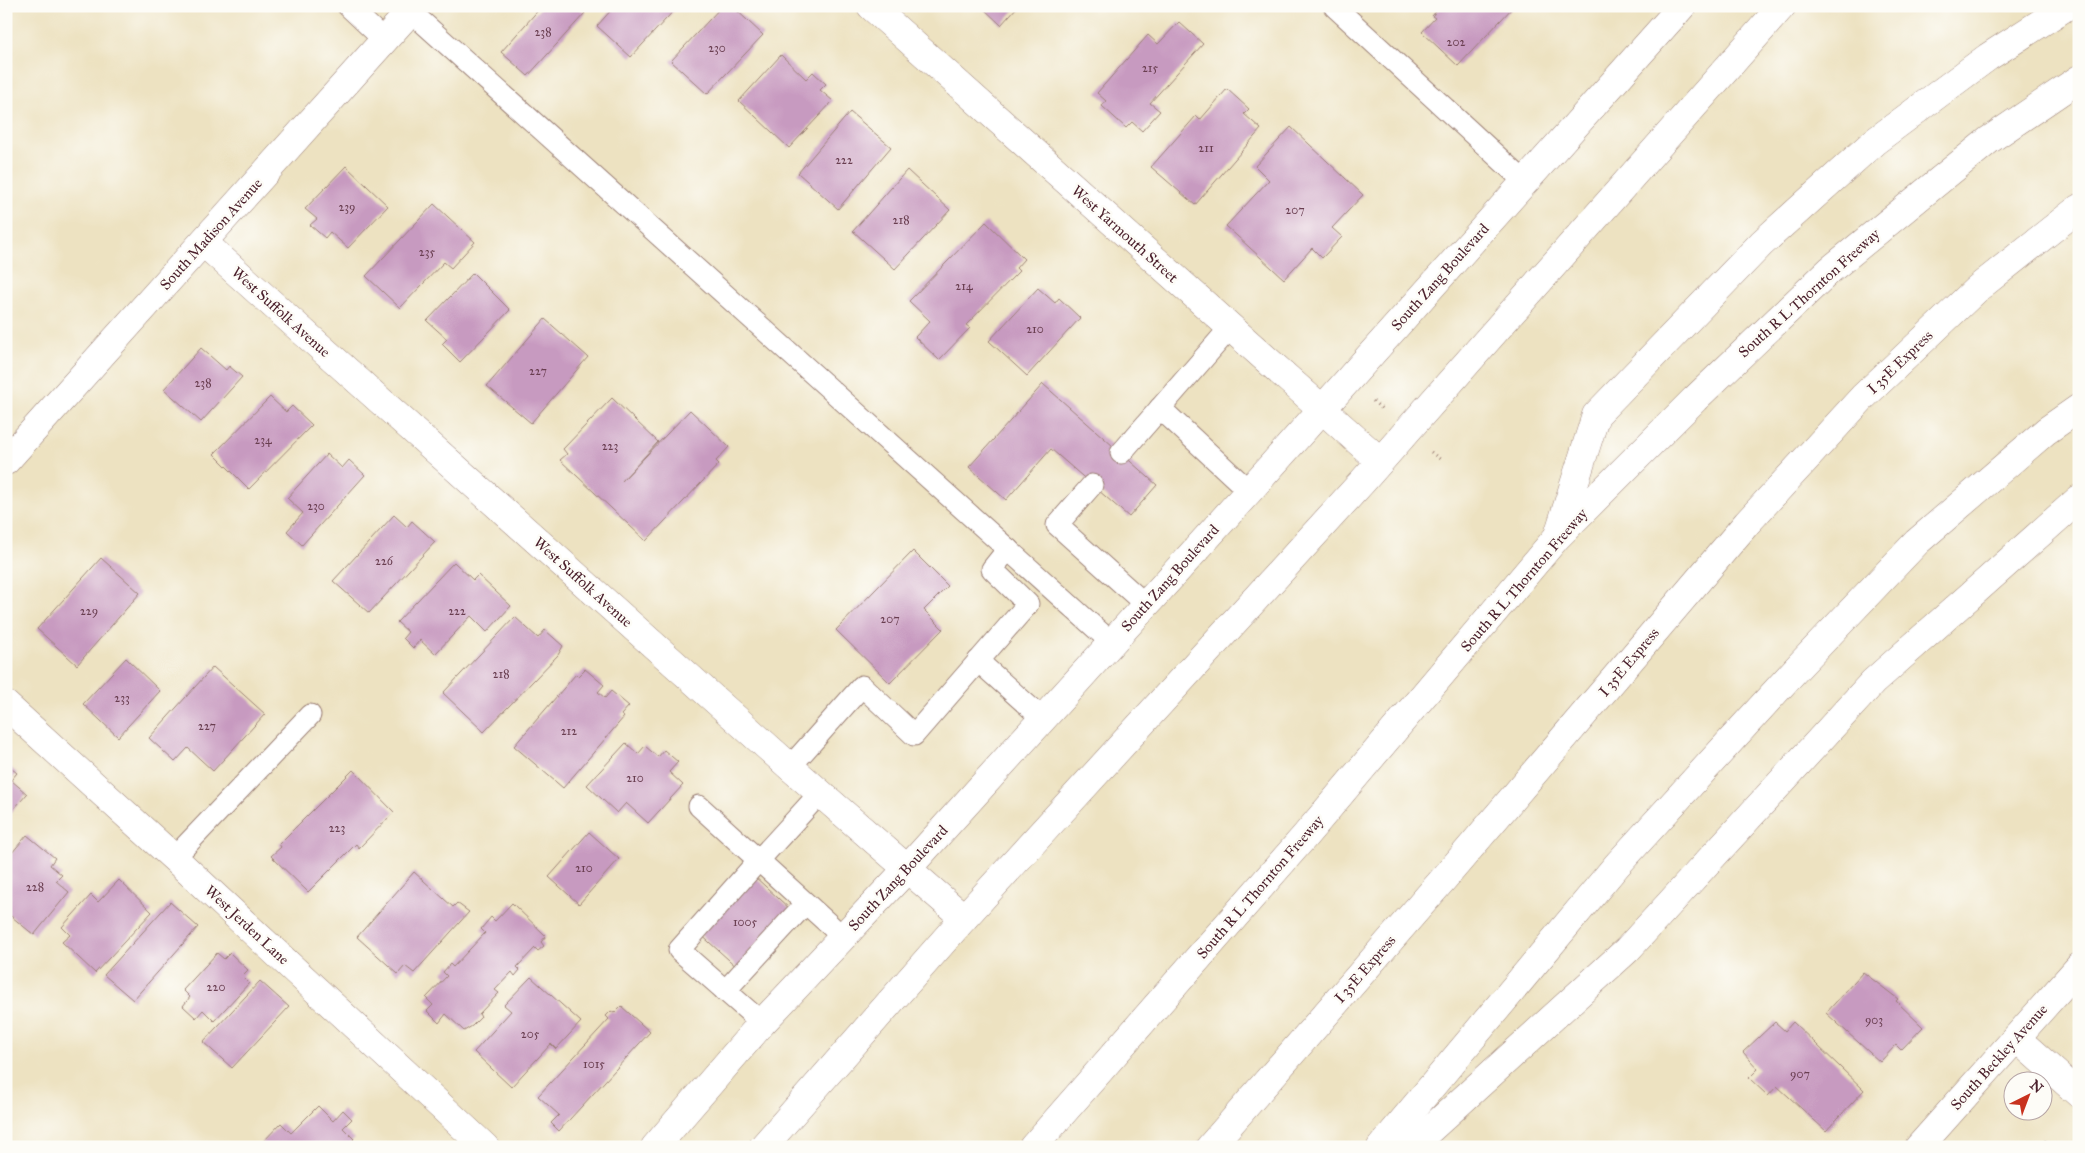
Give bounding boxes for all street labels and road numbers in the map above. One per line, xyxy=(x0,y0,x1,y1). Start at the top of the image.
street label: South Madison Avenue xyxy=(156,174,266,294)
street label: West Yarmouth Street xyxy=(1068,182,1182,287)
street label: South Zang Boulevard xyxy=(1387,220,1493,334)
street label: South R L Thornton Freeway xyxy=(1735,224,1884,361)
street label: West Suffolk Avenue xyxy=(228,263,334,361)
street label: I 35E Express xyxy=(1863,326,1937,398)
street label: South R L Thornton Freeway xyxy=(1457,504,1592,655)
street label: South Zang Boulevard xyxy=(1117,521,1223,635)
street label: West Suffolk Avenue xyxy=(530,533,636,631)
street label: I 35E Express xyxy=(1595,624,1663,700)
street label: South R L Thornton Freeway xyxy=(1193,811,1328,962)
street label: South Zang Boulevard xyxy=(845,821,952,934)
street label: West Jerden Lane xyxy=(201,881,293,969)
street label: I 35E Express xyxy=(1331,931,1399,1007)
street label: South Beckley Avenue xyxy=(1947,1000,2051,1114)

